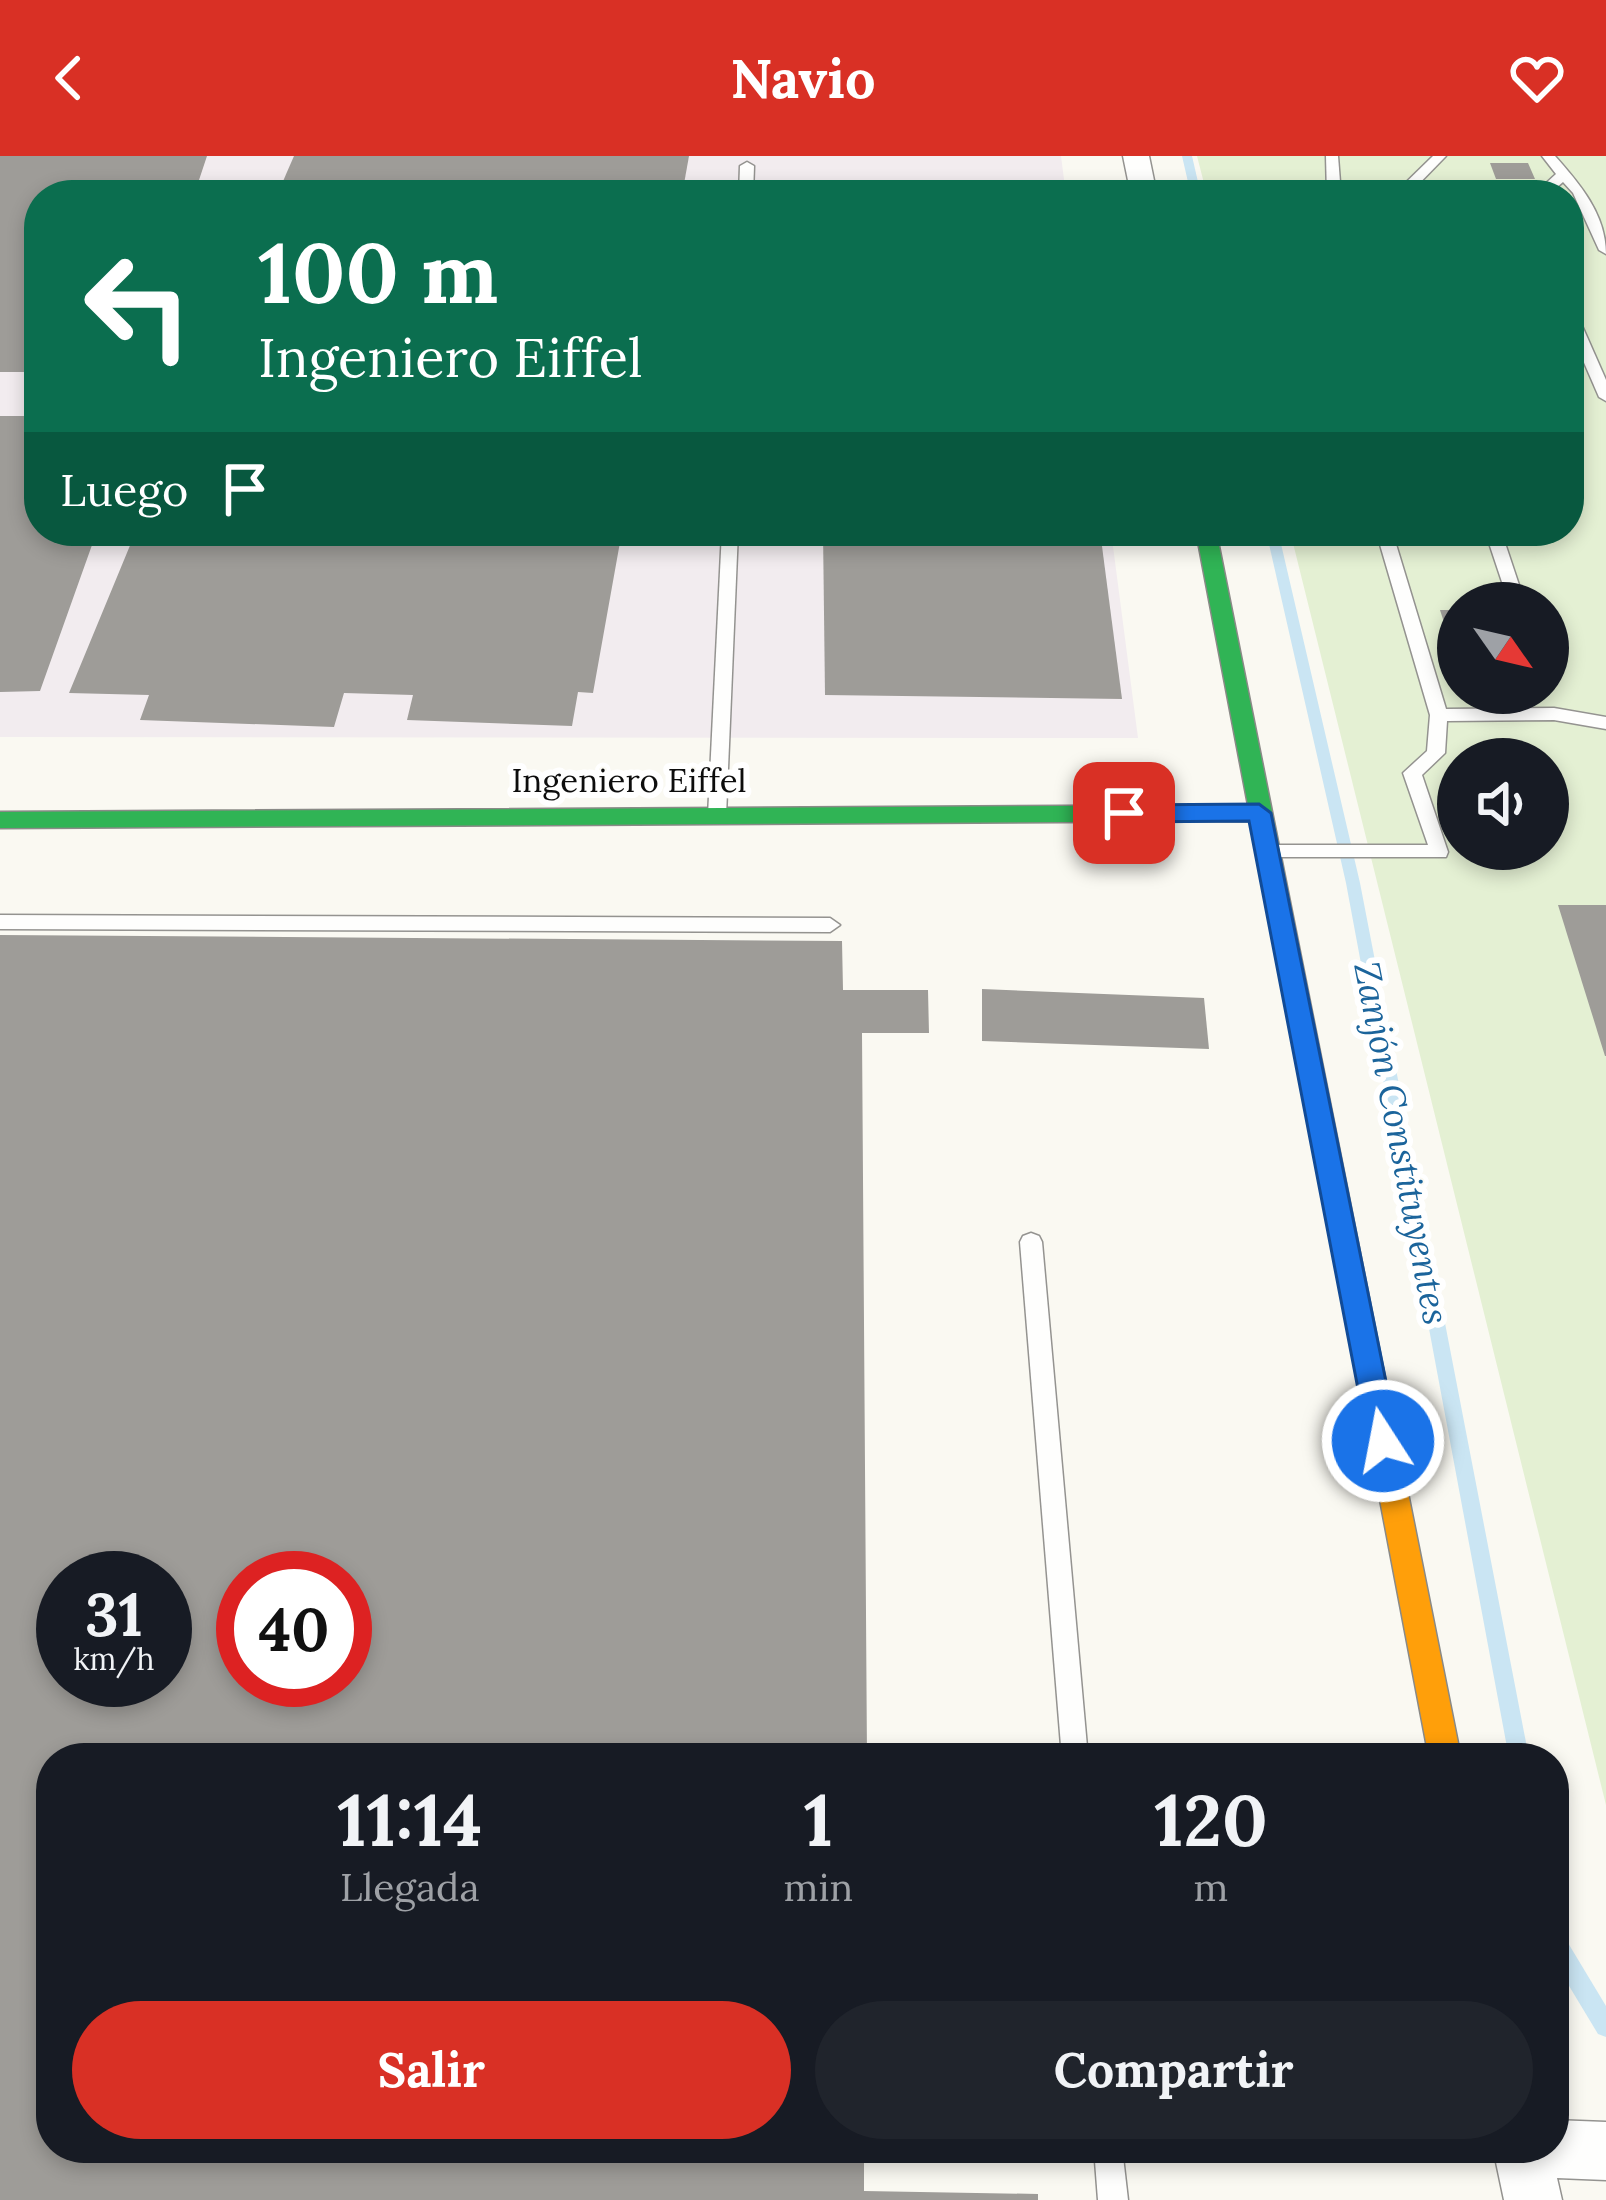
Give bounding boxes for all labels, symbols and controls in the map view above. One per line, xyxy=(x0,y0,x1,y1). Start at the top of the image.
text: Navio xyxy=(730,44,876,113)
icon: back xyxy=(36,45,102,111)
icon: heart xyxy=(1504,45,1570,111)
text: 100 m xyxy=(258,218,498,326)
icon: left xyxy=(60,228,216,384)
text: Ingeniero Eiffel xyxy=(258,323,643,392)
icon: arrive xyxy=(212,456,278,522)
text: Luego xyxy=(60,461,188,518)
north arrow xyxy=(1437,582,1569,714)
map controls xyxy=(1437,582,1569,870)
button: sound xyxy=(1437,738,1569,870)
street label: Ingeniero Eiffel xyxy=(511,759,747,801)
pin xyxy=(1073,762,1175,864)
icon: arrive xyxy=(1091,780,1157,846)
water label: Zanjón Constituyentes xyxy=(1344,958,1460,1328)
position arrow xyxy=(1320,1378,1446,1504)
speed limit sign: 40 xyxy=(216,1551,372,1707)
text: 31 xyxy=(85,1576,143,1652)
text: km/h xyxy=(73,1640,155,1678)
text: 11:14 xyxy=(337,1774,482,1866)
text: 1 xyxy=(804,1774,833,1866)
text: 120 xyxy=(1154,1774,1268,1866)
text: Llegada xyxy=(340,1862,480,1912)
text: min xyxy=(784,1862,853,1912)
text: m xyxy=(1194,1862,1228,1912)
button: Salir xyxy=(72,2001,791,2139)
button: Compartir xyxy=(815,2001,1533,2139)

